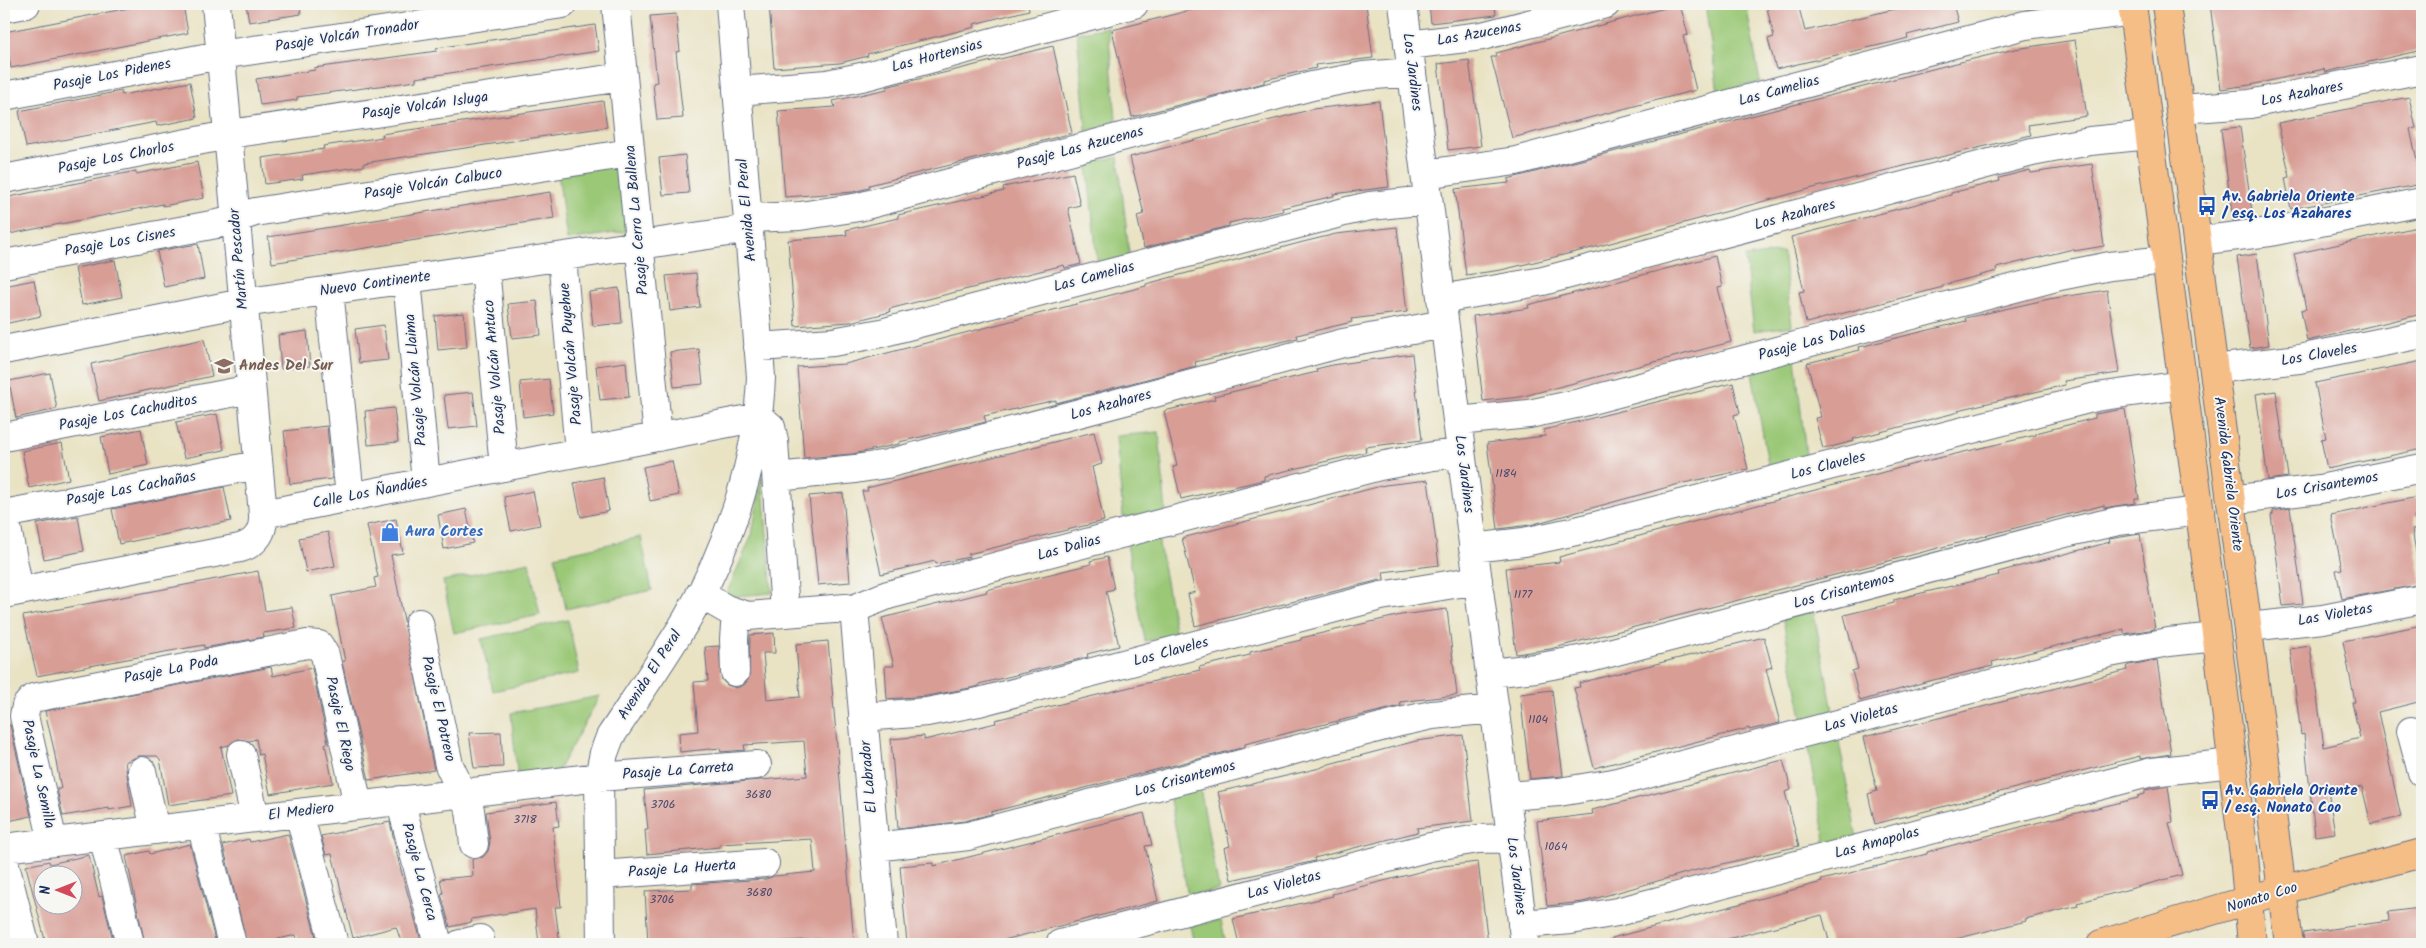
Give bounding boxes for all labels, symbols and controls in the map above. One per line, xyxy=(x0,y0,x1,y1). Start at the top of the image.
street label: Pasaje Volcán Tronador xyxy=(273,13,422,59)
street label: Las Azucenas xyxy=(1435,15,1524,53)
street label: Las Hortensias xyxy=(889,32,986,80)
street label: Los Jardines xyxy=(1395,32,1429,113)
street label: Pasaje Los Pidenes xyxy=(51,52,174,98)
street label: Las Camelias xyxy=(1736,69,1823,113)
street label: Los Azahares xyxy=(2259,74,2346,114)
street label: Pasaje Volcán Isluga xyxy=(360,85,490,127)
street label: Pasaje Las Azucenas xyxy=(1014,119,1147,176)
street label: Pasaje Los Chorlos xyxy=(56,135,177,181)
street label: Pasaje Cerro La Ballena xyxy=(618,144,656,296)
street label: Avenida El Peral xyxy=(731,157,763,263)
street label: Pasaje Volcán Calbuco xyxy=(362,161,504,207)
place label: Av. Gabriela Oriente / esq. Los Azahares xyxy=(2221,185,2355,226)
street label: Los Azahares xyxy=(1752,192,1839,237)
bus stop icon: Av. Gabriela Oriente / esq. Los Azahares xyxy=(2196,195,2218,217)
street label: Martín Pescador xyxy=(223,206,255,311)
street label: Pasaje Los Cisnes xyxy=(62,220,178,264)
street label: Las Camelias xyxy=(1051,255,1138,299)
street label: Nuevo Continente xyxy=(318,264,432,304)
street label: Pasaje Volcán Puyehue xyxy=(553,282,589,426)
street label: Pasaje Volcán Antuco xyxy=(477,299,513,435)
street label: Pasaje Volcán Llaima xyxy=(398,313,434,447)
street label: Pasaje Las Dalias xyxy=(1756,316,1869,368)
street label: Los Claveles xyxy=(2279,336,2360,374)
place label: Andes Del Sur xyxy=(239,354,334,378)
school or university icon: Andes Del Sur xyxy=(213,355,235,377)
street label: Los Azahares xyxy=(1068,382,1155,427)
street label: Pasaje Los Cachuditos xyxy=(57,388,200,438)
street label: Avenida Gabriela Oriente xyxy=(2207,395,2249,553)
street label: Los Jardines xyxy=(1447,434,1481,515)
street label: Los Claveles xyxy=(1788,445,1869,487)
house number: 1184 xyxy=(1495,464,1517,483)
street label: Pasaje Las Cachañas xyxy=(64,465,199,513)
street label: Los Crisantemos xyxy=(2274,465,2381,507)
street label: Calle Los Ñandúes xyxy=(311,470,430,516)
place label: Aura Cortes xyxy=(405,520,483,544)
shop icon: Aura Cortes xyxy=(379,521,401,543)
street label: Las Dalias xyxy=(1034,528,1104,568)
street label: Los Crisantemos xyxy=(1791,566,1898,616)
house number: 1177 xyxy=(1514,585,1533,604)
street label: Las Violetas xyxy=(2296,597,2375,633)
street label: Avenida El Peral xyxy=(612,625,688,725)
street label: Los Claveles xyxy=(1131,630,1212,674)
street label: Pasaje La Poda xyxy=(122,649,220,691)
street label: Pasaje El Potrero xyxy=(414,654,462,764)
street label: Pasaje El Riego xyxy=(318,674,362,774)
street label: Las Violetas xyxy=(1821,696,1901,739)
house number: 1104 xyxy=(1528,710,1548,729)
street label: Pasaje La Semilla xyxy=(15,717,61,831)
street label: El Labrador xyxy=(854,739,884,814)
street label: Los Crisantemos xyxy=(1132,754,1239,804)
street label: Pasaje La Carreta xyxy=(621,755,735,787)
place label: Av. Gabriela Oriente / esq. Nonato Coo xyxy=(2224,779,2358,820)
house number: 3680 xyxy=(745,785,771,804)
bus stop icon: Av. Gabriela Oriente / esq. Nonato Coo xyxy=(2199,789,2221,811)
house number: 3706 xyxy=(650,795,676,814)
street label: El Mediero xyxy=(266,796,336,828)
house number: 3718 xyxy=(513,810,537,829)
street label: Pasaje La Cerca xyxy=(394,820,444,924)
street label: Las Amapolas xyxy=(1832,820,1923,866)
street label: Los Jardines xyxy=(1499,836,1533,917)
house number: 1064 xyxy=(1544,837,1568,856)
street label: Pasaje La Huerta xyxy=(627,853,737,885)
street label: Las Violetas xyxy=(1244,863,1324,906)
north arrow xyxy=(32,866,82,916)
street label: Nonato Coo xyxy=(2224,876,2301,920)
house number: 3680 xyxy=(746,883,772,902)
text: N xyxy=(35,885,57,894)
house number: 3706 xyxy=(649,890,675,909)

